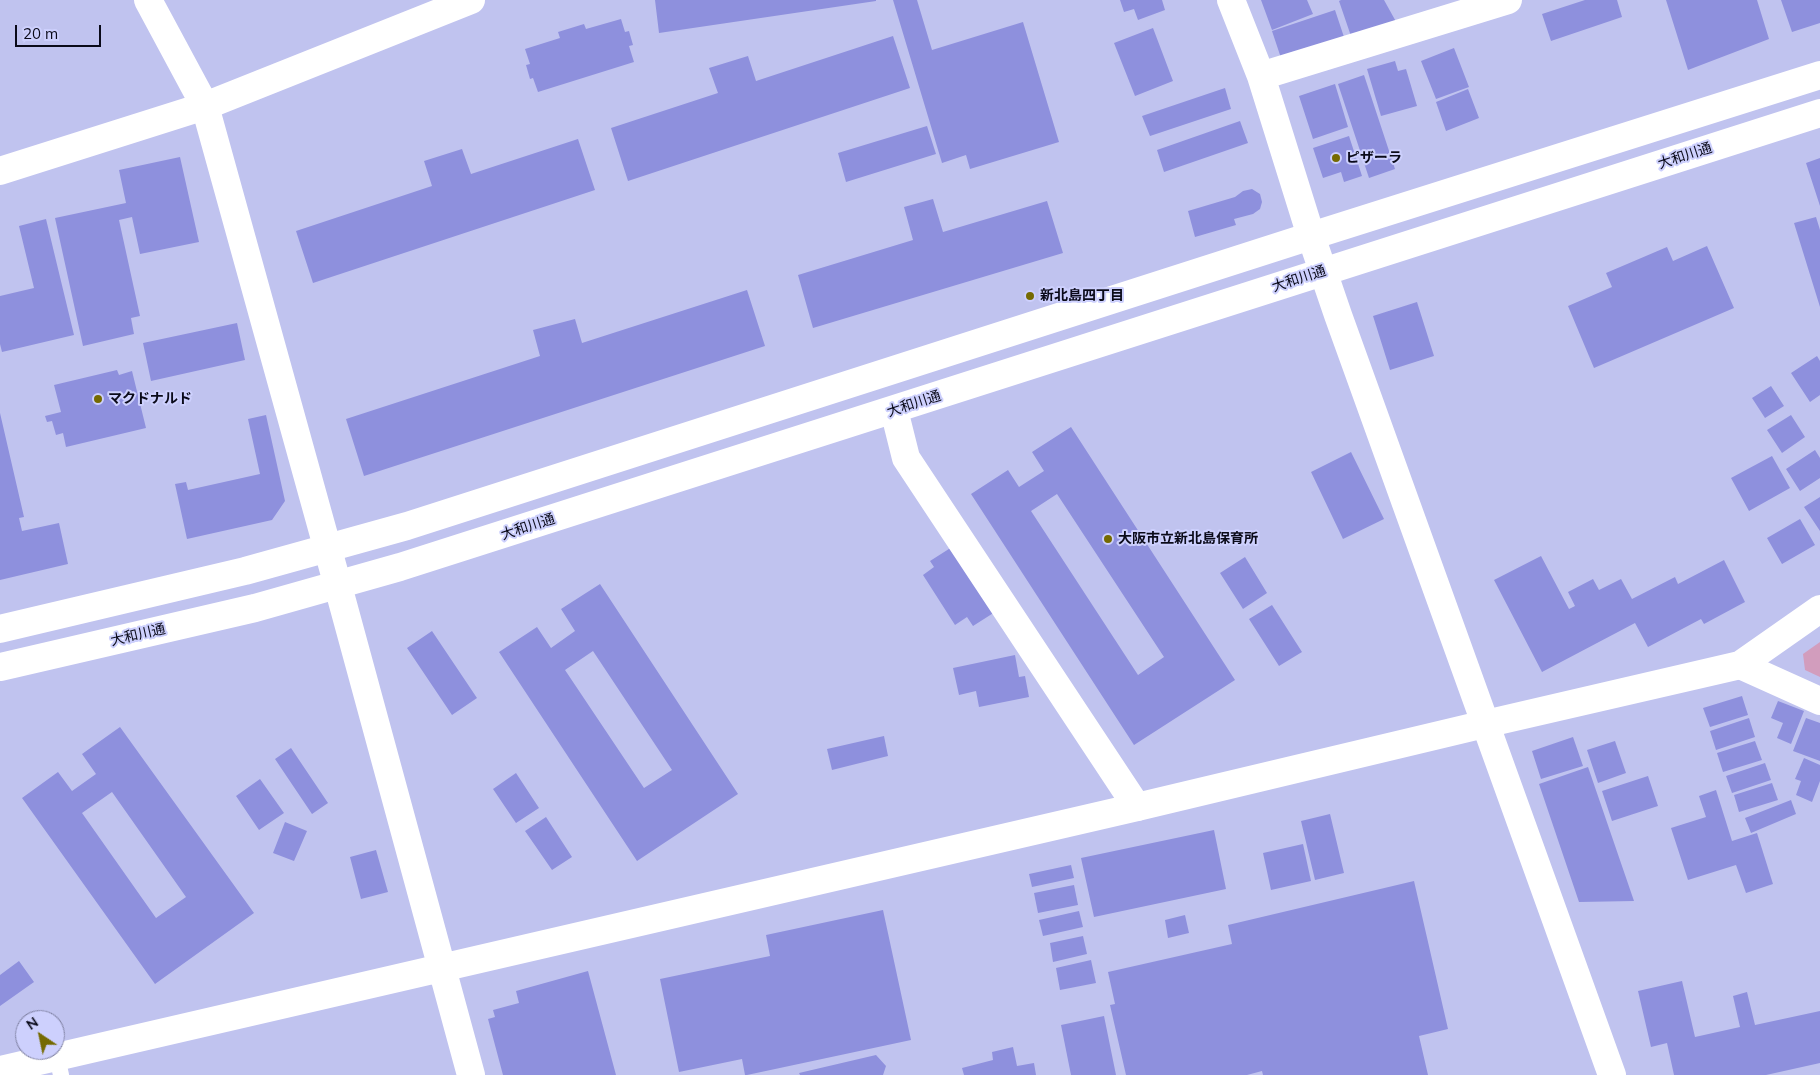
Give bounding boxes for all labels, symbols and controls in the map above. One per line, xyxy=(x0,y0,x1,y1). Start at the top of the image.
scale bar xyxy=(18,15,104,47)
text: 20 m xyxy=(23,24,58,43)
street label: 大和川通 xyxy=(1656,139,1714,173)
place label: ピザーラ xyxy=(1346,150,1402,166)
marker: ピザーラ xyxy=(1330,152,1342,164)
street label: 大和川通 xyxy=(1270,262,1328,296)
place label: 新北島四丁目 xyxy=(1040,288,1124,304)
marker: 新北島四丁目 xyxy=(1024,290,1036,302)
street label: 大和川通 xyxy=(885,387,943,421)
place label: マクドナルド xyxy=(108,391,192,407)
marker: マクドナルド xyxy=(92,393,104,405)
street label: 大和川通 xyxy=(499,510,557,544)
place label: 大阪市立新北島保育所 xyxy=(1118,531,1258,547)
marker: 大阪市立新北島保育所 xyxy=(1102,533,1114,545)
street label: 大和川通 xyxy=(109,621,167,649)
north arrow xyxy=(15,1010,65,1060)
text: N xyxy=(23,1013,42,1034)

